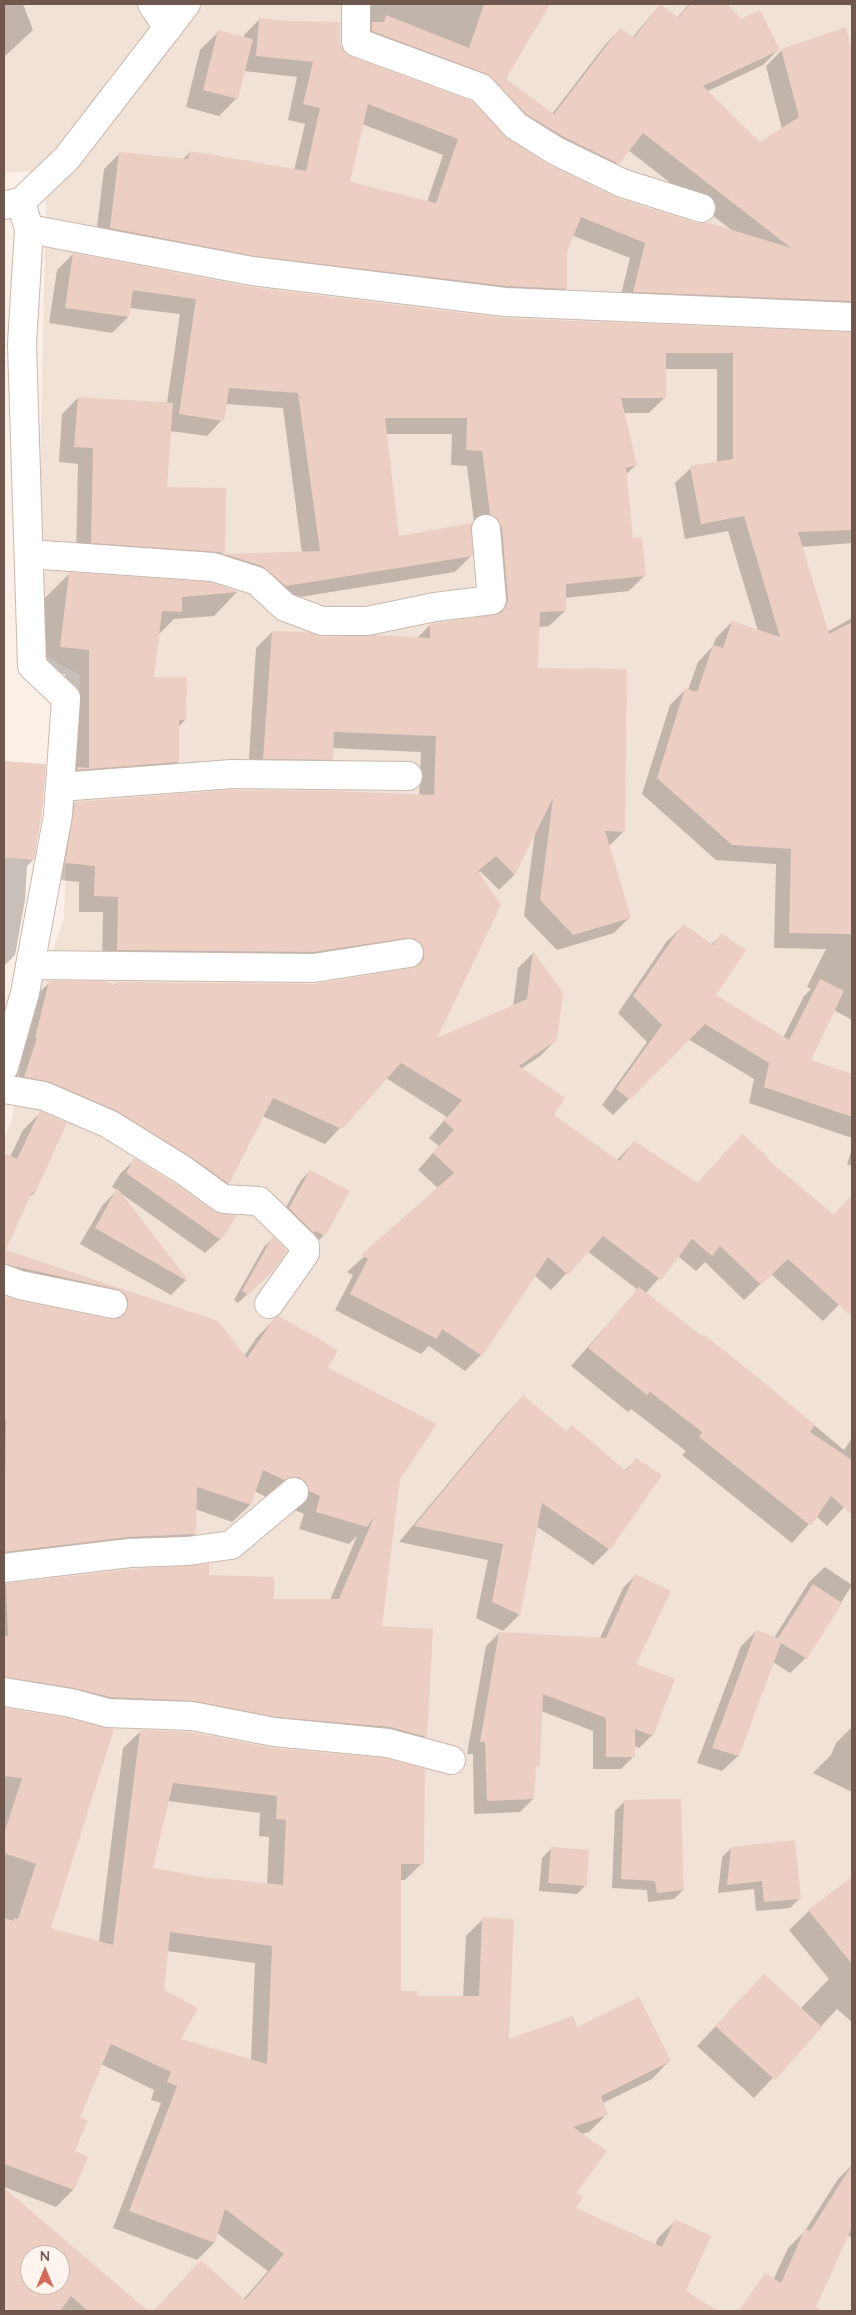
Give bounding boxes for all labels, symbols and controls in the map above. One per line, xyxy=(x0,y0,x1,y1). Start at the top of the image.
north arrow xyxy=(20,2245,70,2295)
text: N xyxy=(40,2247,50,2265)

